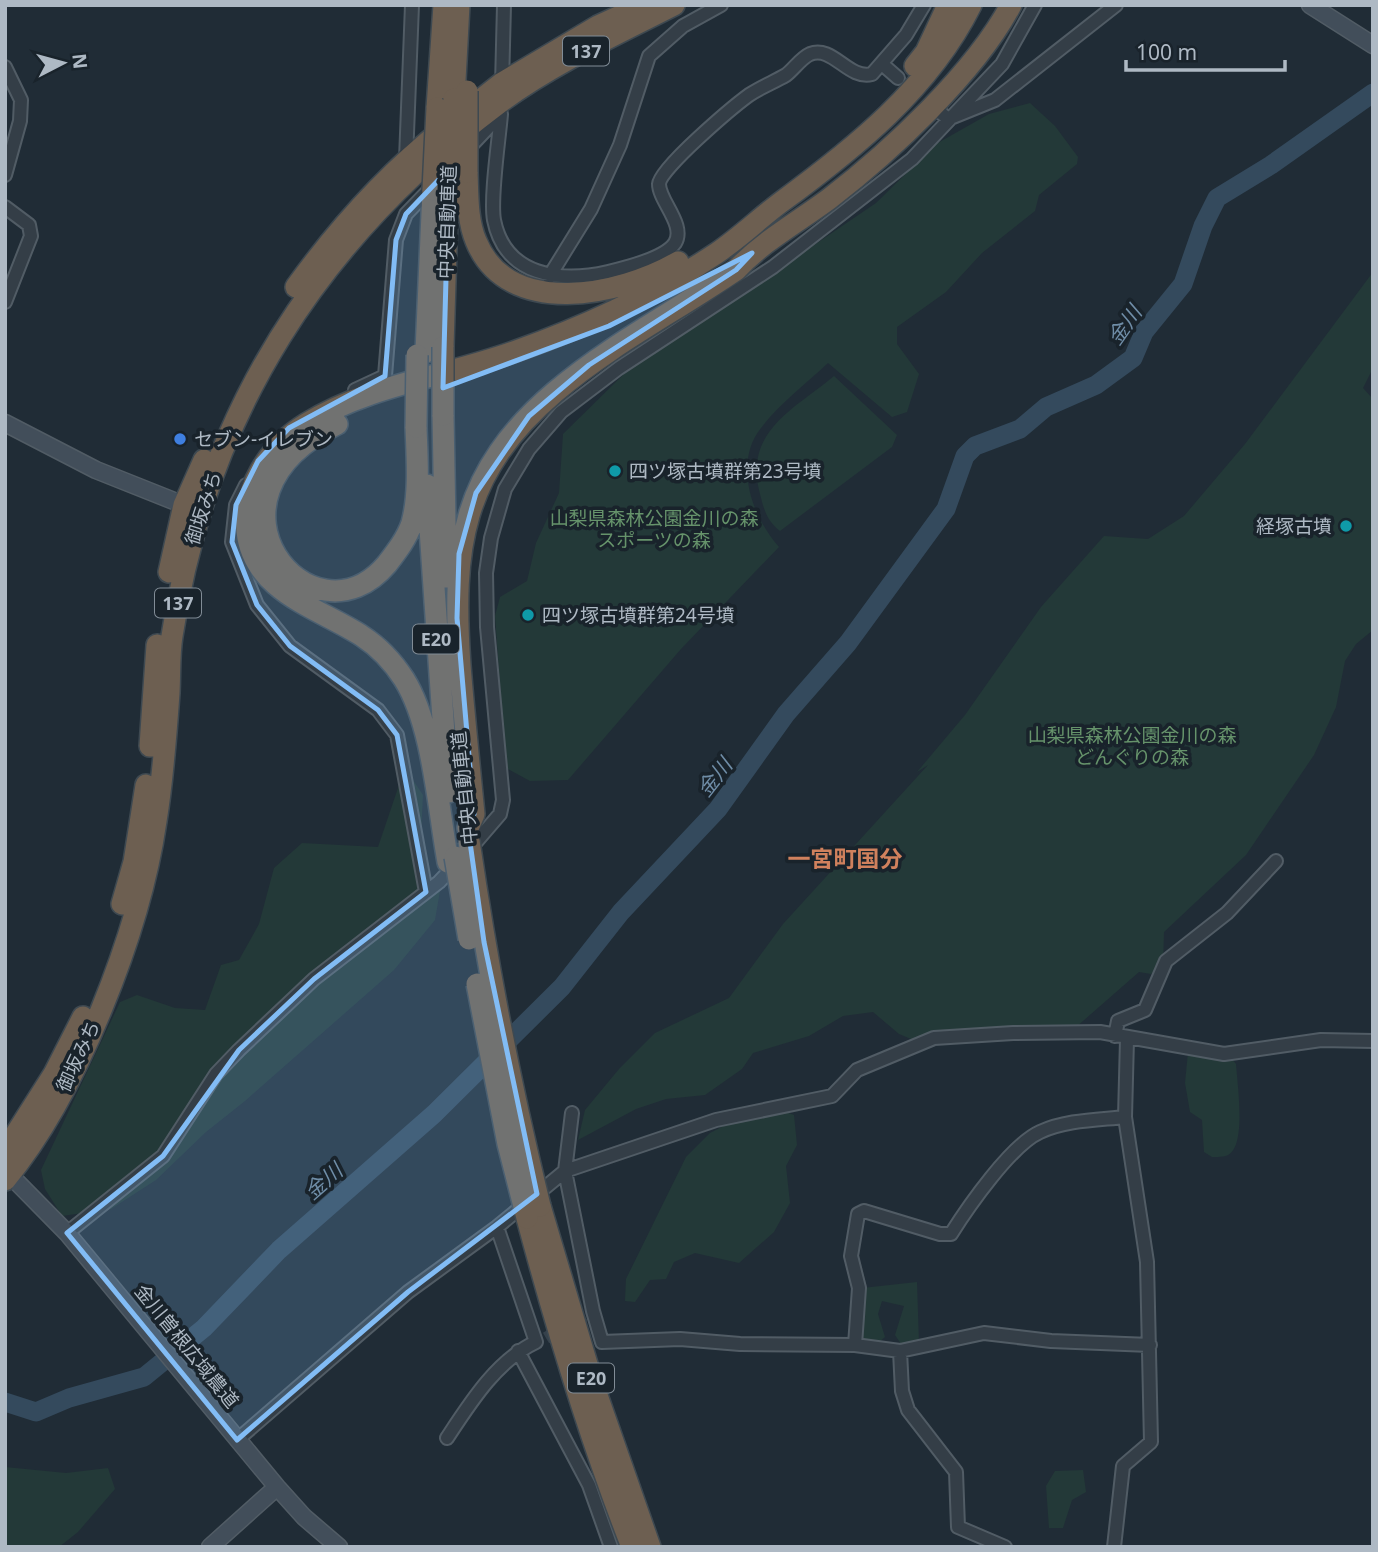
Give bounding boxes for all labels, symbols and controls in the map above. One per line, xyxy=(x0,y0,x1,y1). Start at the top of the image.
north arrow xyxy=(28,28,98,98)
scale bar xyxy=(1126,28,1285,72)
road number: 137 xyxy=(563,36,609,66)
text: 100 m xyxy=(1136,38,1197,66)
text: N xyxy=(66,52,94,70)
street label: 中央自動車道 xyxy=(432,165,462,279)
water label: 金川 xyxy=(1100,298,1149,350)
place label: セブン-イレブン xyxy=(194,426,333,452)
marker: セブン-イレブン xyxy=(172,431,188,447)
place label: 四ツ塚古墳群第23号墳 xyxy=(629,458,822,484)
marker: 四ツ塚古墳群第23号墳 xyxy=(607,463,623,479)
street label: 御坂みち xyxy=(179,468,227,548)
park label: 山梨県森林公園金川の森 スポーツの森 xyxy=(549,505,759,553)
place label: 経塚古墳 xyxy=(1256,513,1332,539)
marker: 経塚古墳 xyxy=(1338,518,1354,534)
road number: 137 xyxy=(155,588,201,618)
place label: 四ツ塚古墳群第24号墳 xyxy=(542,602,735,628)
marker: 四ツ塚古墳群第24号墳 xyxy=(520,607,536,623)
road number: E20 xyxy=(413,624,459,654)
park label: 山梨県森林公園金川の森 どんぐりの森 xyxy=(1027,722,1237,770)
street label: 中央自動車道 xyxy=(445,730,483,846)
water label: 金川 xyxy=(690,750,739,802)
district label: 一宮町国分 xyxy=(788,842,903,874)
street label: 御坂みち xyxy=(50,1016,106,1096)
water label: 金川 xyxy=(298,1155,350,1205)
street label: 金川曽根広域農道 xyxy=(129,1279,245,1413)
road number: E20 xyxy=(568,1364,614,1392)

